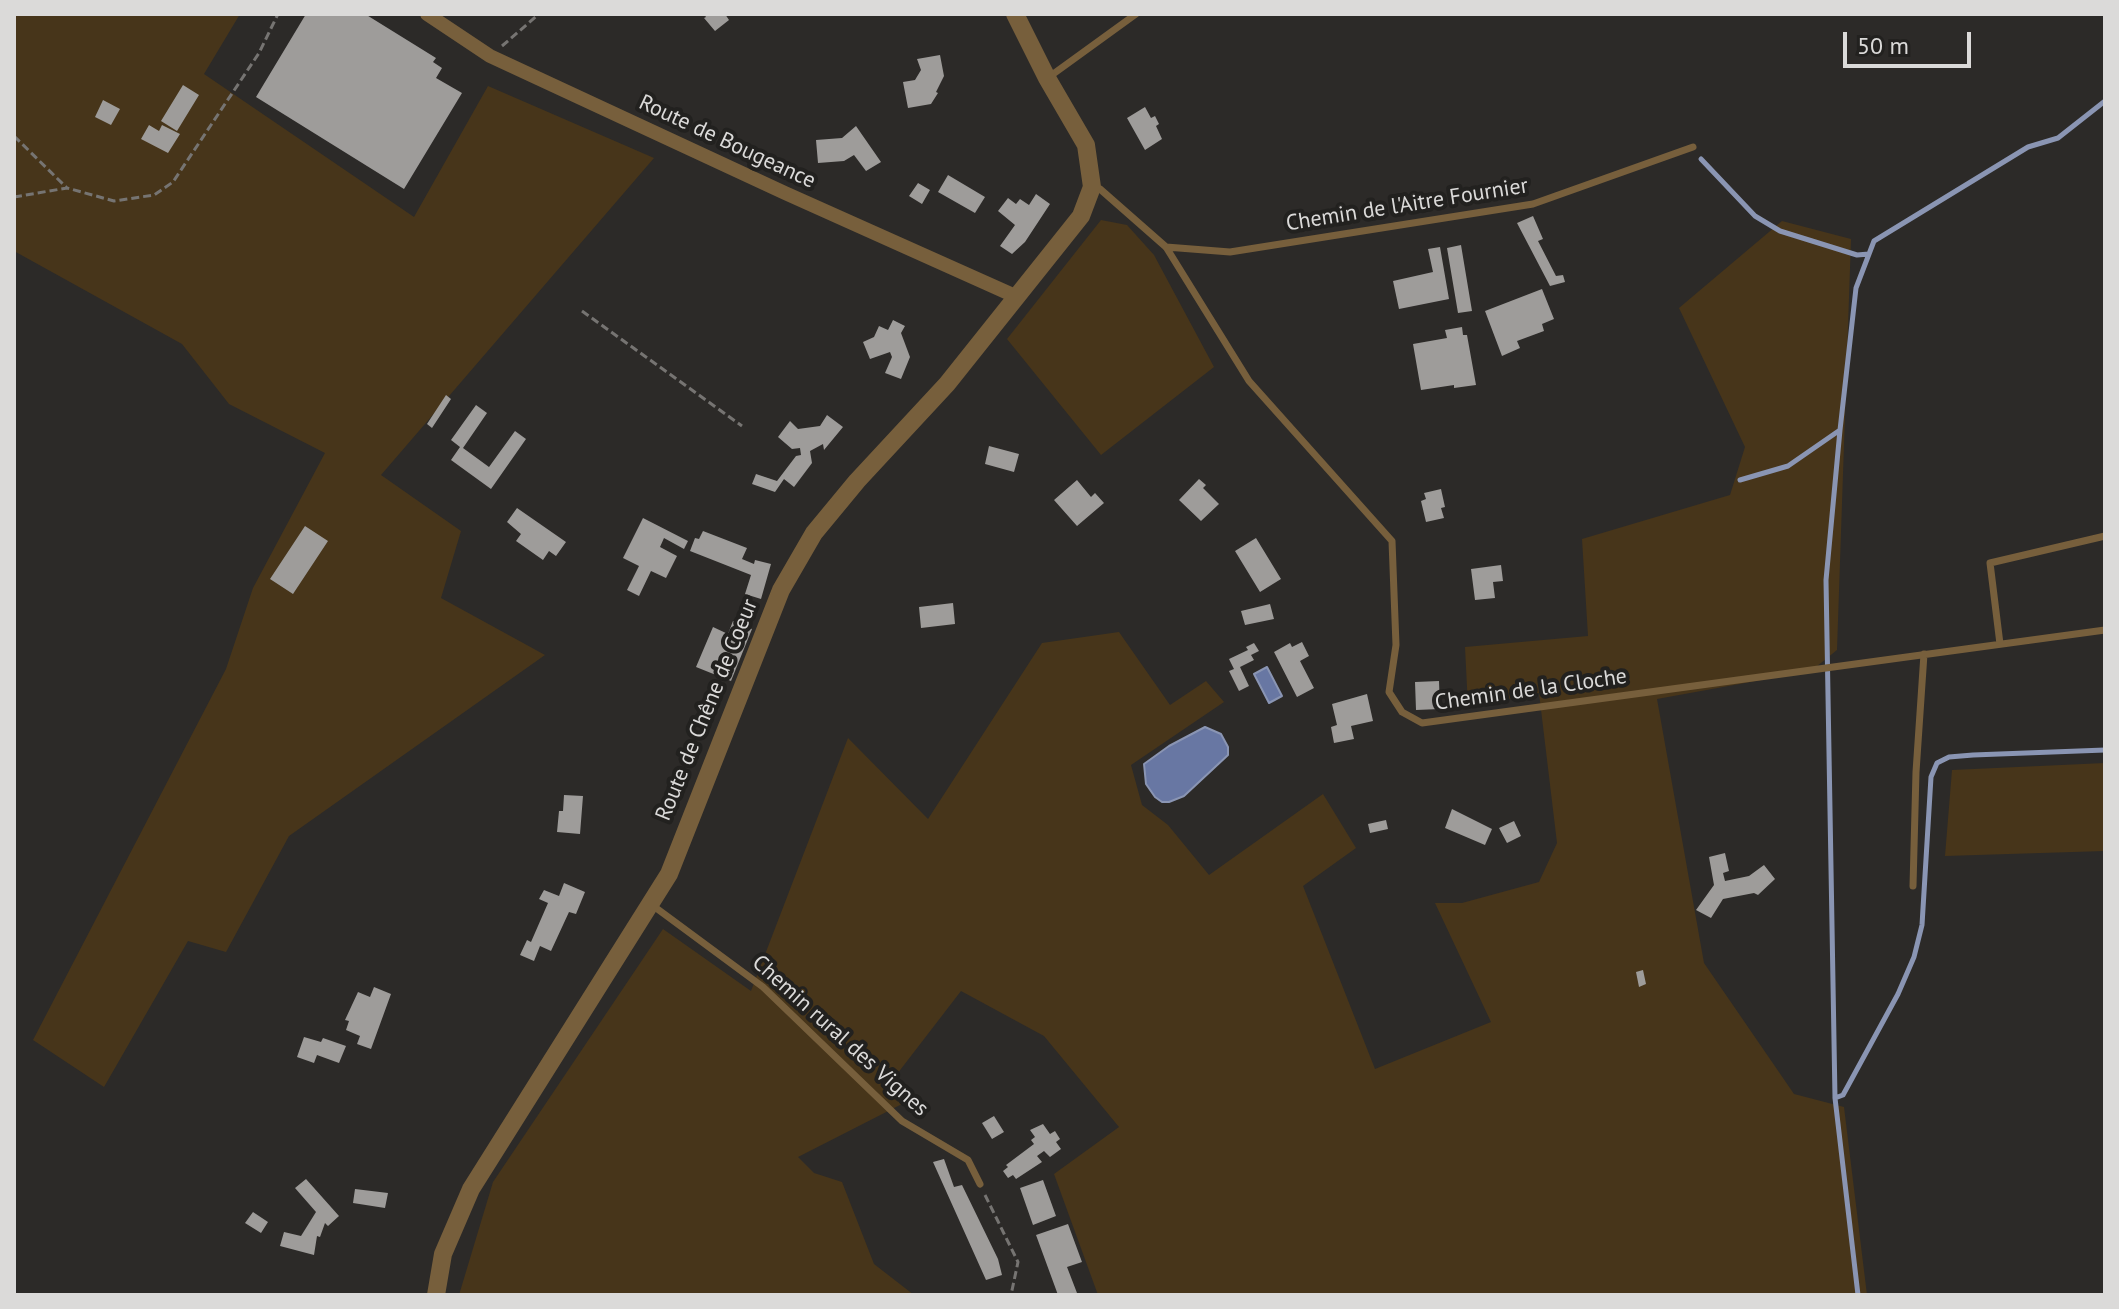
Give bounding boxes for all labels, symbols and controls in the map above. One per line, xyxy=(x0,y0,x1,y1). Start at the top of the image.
scale bar xyxy=(1847,16,1975,66)
text: 50 m xyxy=(1857,30,1909,61)
street label: Route de Bougeance xyxy=(634,89,820,195)
street label: Chemin de l'Aitre Fournier xyxy=(1284,173,1530,237)
street label: Route de Chêne de Coeur xyxy=(650,595,764,825)
street label: Chemin de la Cloche xyxy=(1433,663,1629,717)
street label: Chemin rural des Vignes xyxy=(746,950,934,1122)

